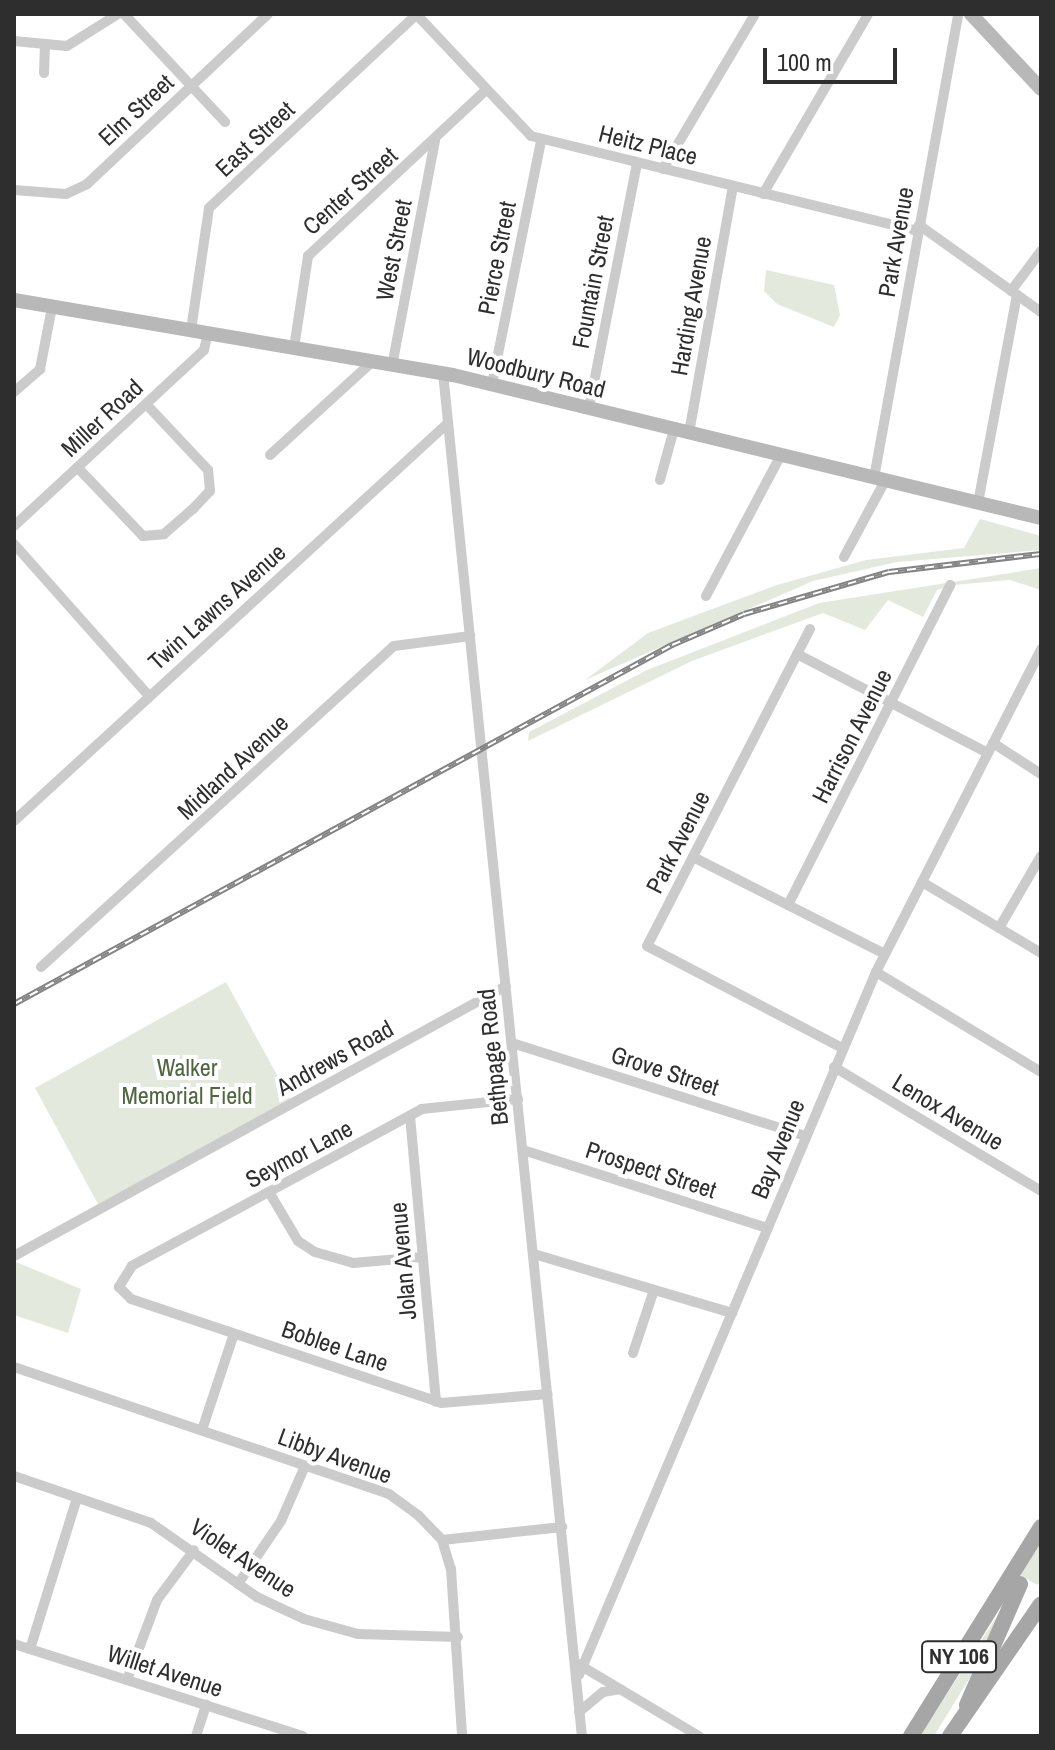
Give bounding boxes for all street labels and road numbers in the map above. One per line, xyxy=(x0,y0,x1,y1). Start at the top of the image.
street label: Elm Street xyxy=(93,68,179,152)
street label: East Street xyxy=(210,95,300,183)
street label: Heitz Place xyxy=(596,119,700,171)
street label: Center Street xyxy=(297,141,403,241)
street label: Park Avenue xyxy=(872,184,920,300)
street label: West Street xyxy=(370,197,418,303)
street label: Pierce Street xyxy=(472,199,522,317)
street label: Fountain Street xyxy=(566,213,620,351)
street label: Harding Avenue xyxy=(664,234,718,378)
street label: Woodbury Road xyxy=(464,342,608,404)
street label: Miller Road xyxy=(55,373,149,463)
street label: Twin Lawns Avenue xyxy=(142,537,292,677)
street label: Harrison Avenue xyxy=(806,664,898,808)
street label: Midland Avenue xyxy=(171,708,295,826)
street label: Park Avenue xyxy=(640,785,716,899)
street label: Bethpage Road xyxy=(472,987,514,1127)
street label: Andrews Road xyxy=(272,1014,398,1102)
street label: Grove Street xyxy=(607,1040,723,1102)
street label: Lenox Avenue xyxy=(887,1067,1009,1157)
street label: Bay Avenue xyxy=(745,1095,811,1203)
street label: Seymor Lane xyxy=(241,1114,357,1194)
street label: Prospect Street xyxy=(582,1135,720,1205)
street label: Jolan Avenue xyxy=(383,1201,423,1321)
street label: Boblee Lane xyxy=(278,1314,392,1378)
street label: Libby Avenue xyxy=(274,1422,396,1490)
street label: Violet Avenue xyxy=(184,1512,302,1604)
street label: Willet Avenue xyxy=(103,1639,227,1703)
road number: NY 106 xyxy=(919,1639,999,1675)

